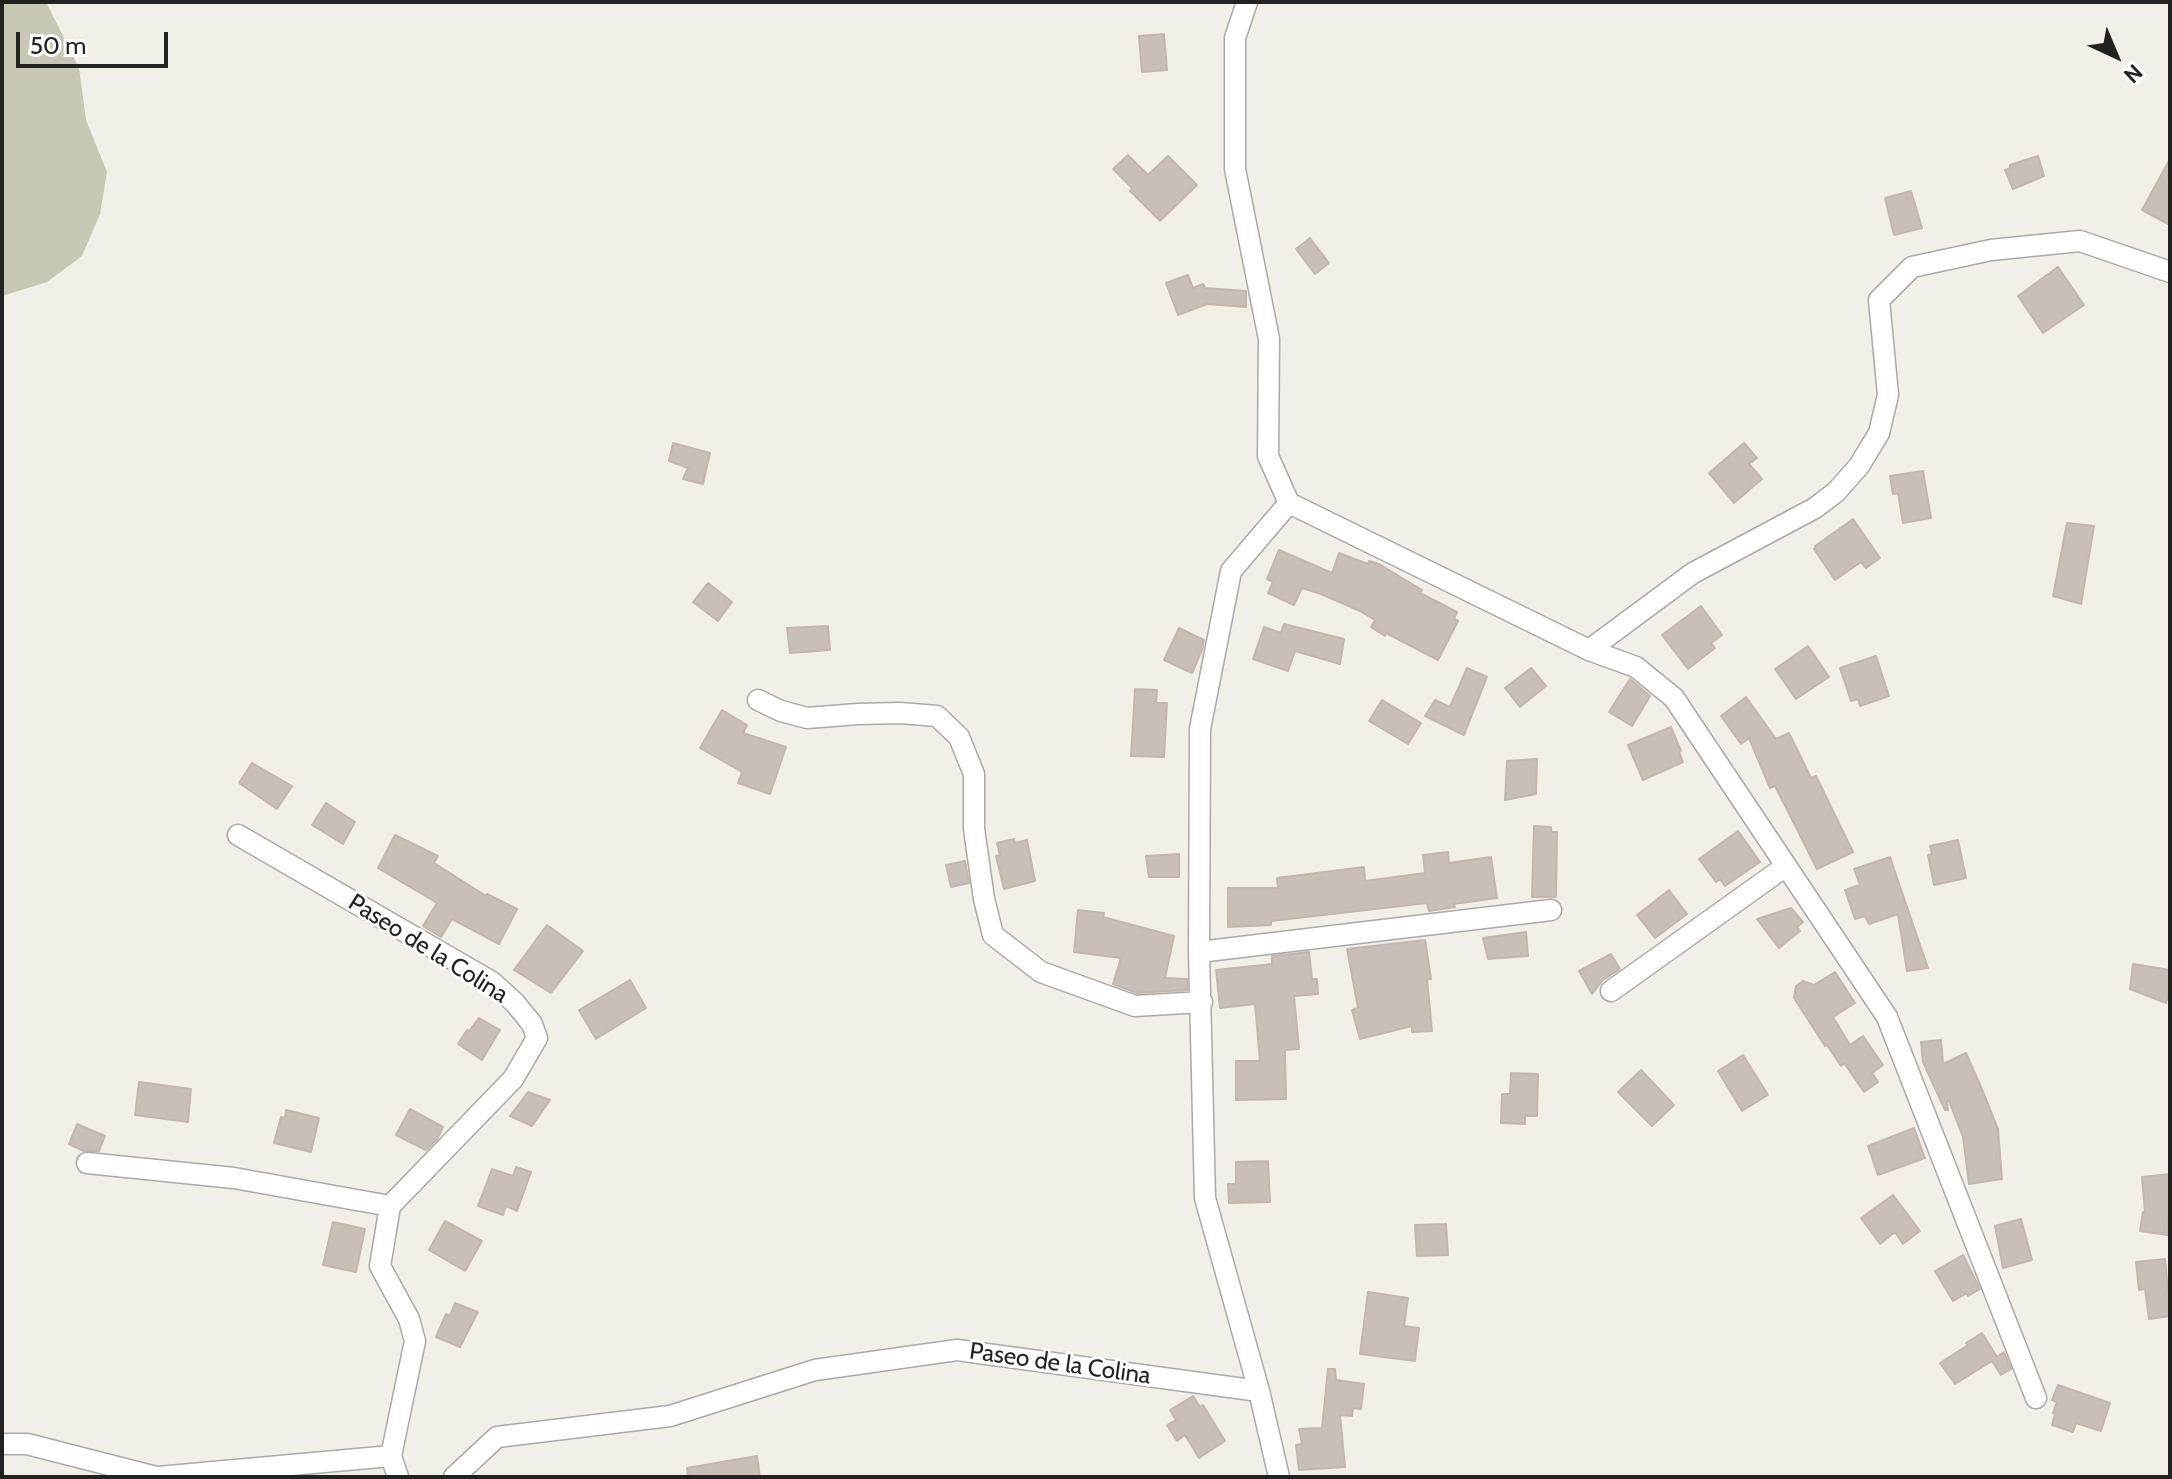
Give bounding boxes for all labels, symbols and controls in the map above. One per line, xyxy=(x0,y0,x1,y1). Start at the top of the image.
scale bar xyxy=(20,16,172,66)
north arrow xyxy=(2076,16,2156,96)
text: 50 m xyxy=(30,31,86,60)
text: N xyxy=(2118,59,2148,89)
street label: Paseo de la Colina xyxy=(343,888,513,1010)
street label: Paseo de la Colina xyxy=(968,1337,1152,1391)

